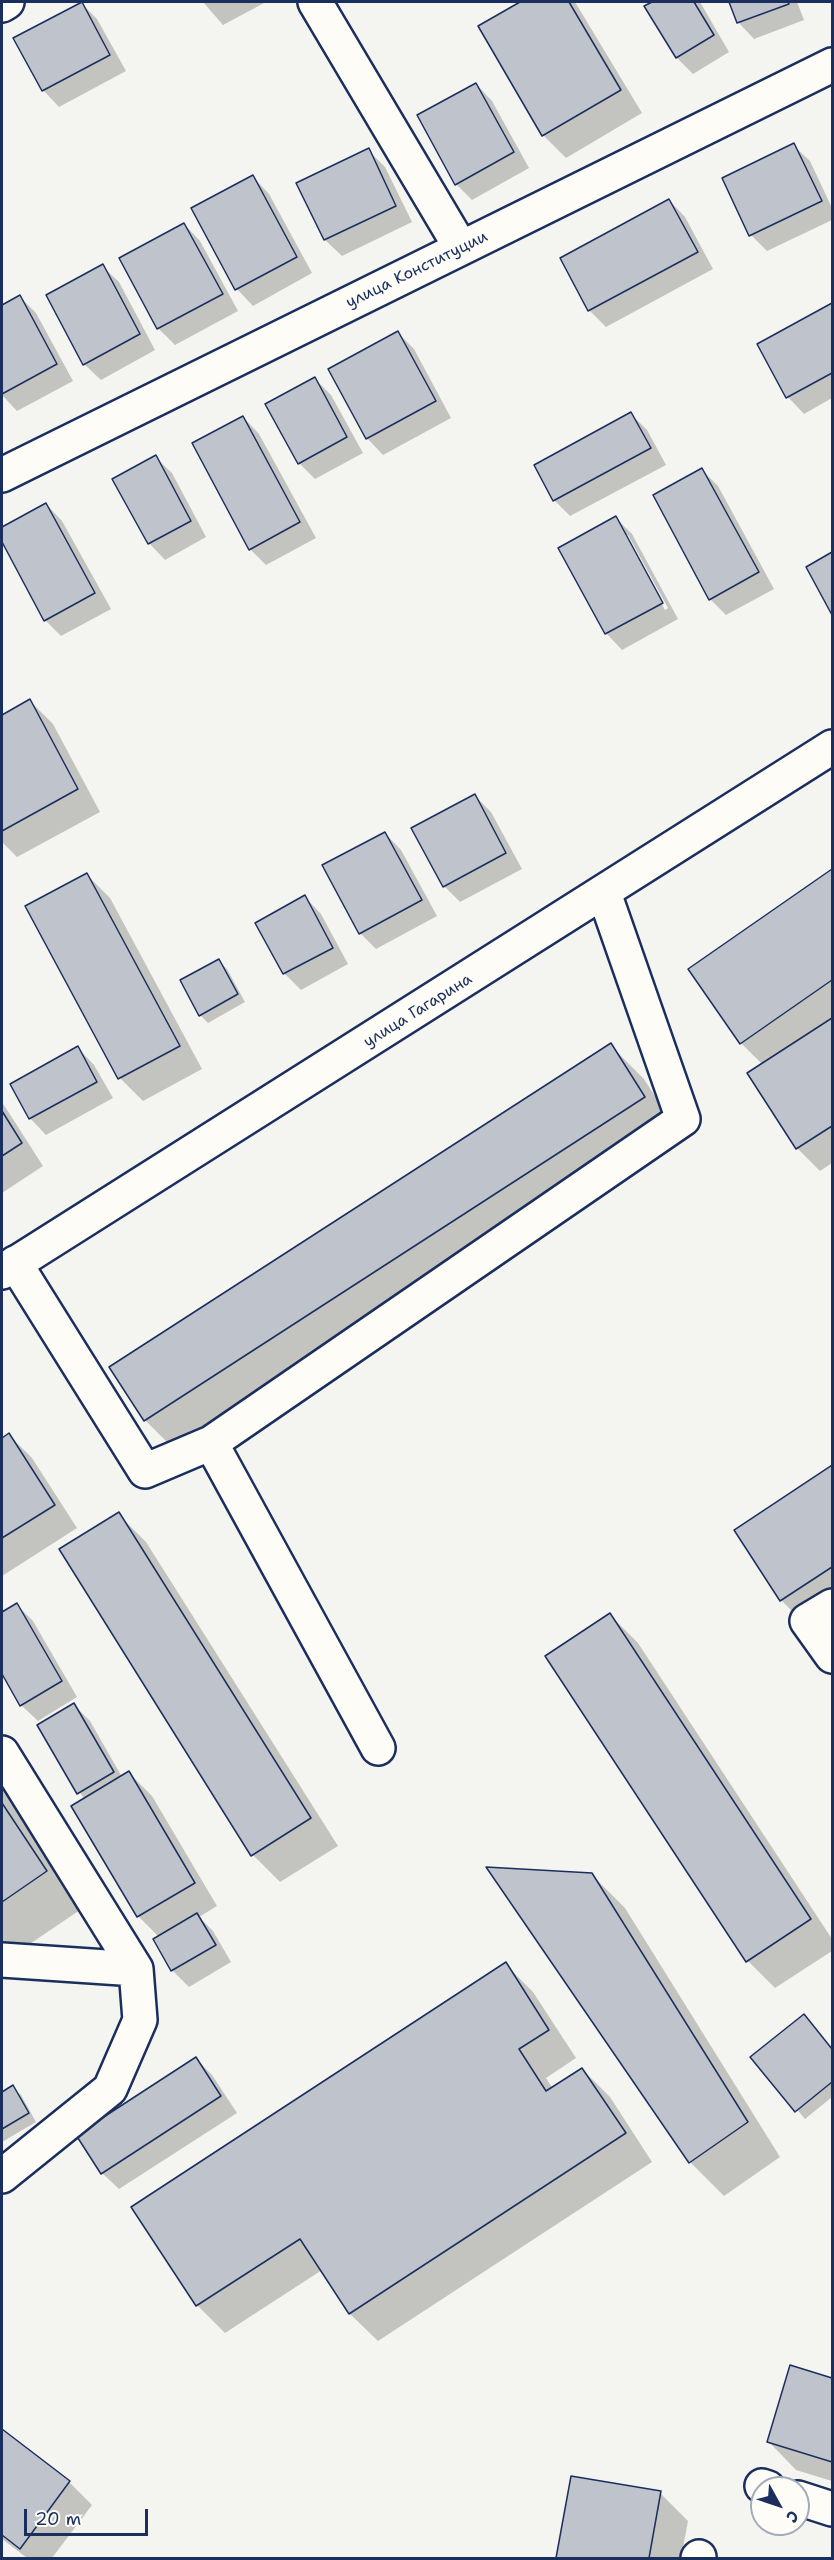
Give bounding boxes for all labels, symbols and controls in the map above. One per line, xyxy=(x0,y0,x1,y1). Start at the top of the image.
street label: улица Конституции xyxy=(343,227,491,313)
street label: улица Гагарина xyxy=(360,970,476,1052)
north arrow xyxy=(750,2476,810,2536)
scale bar xyxy=(27,2497,152,2535)
text: С xyxy=(781,2506,804,2527)
text: 20 m xyxy=(35,2507,81,2531)

